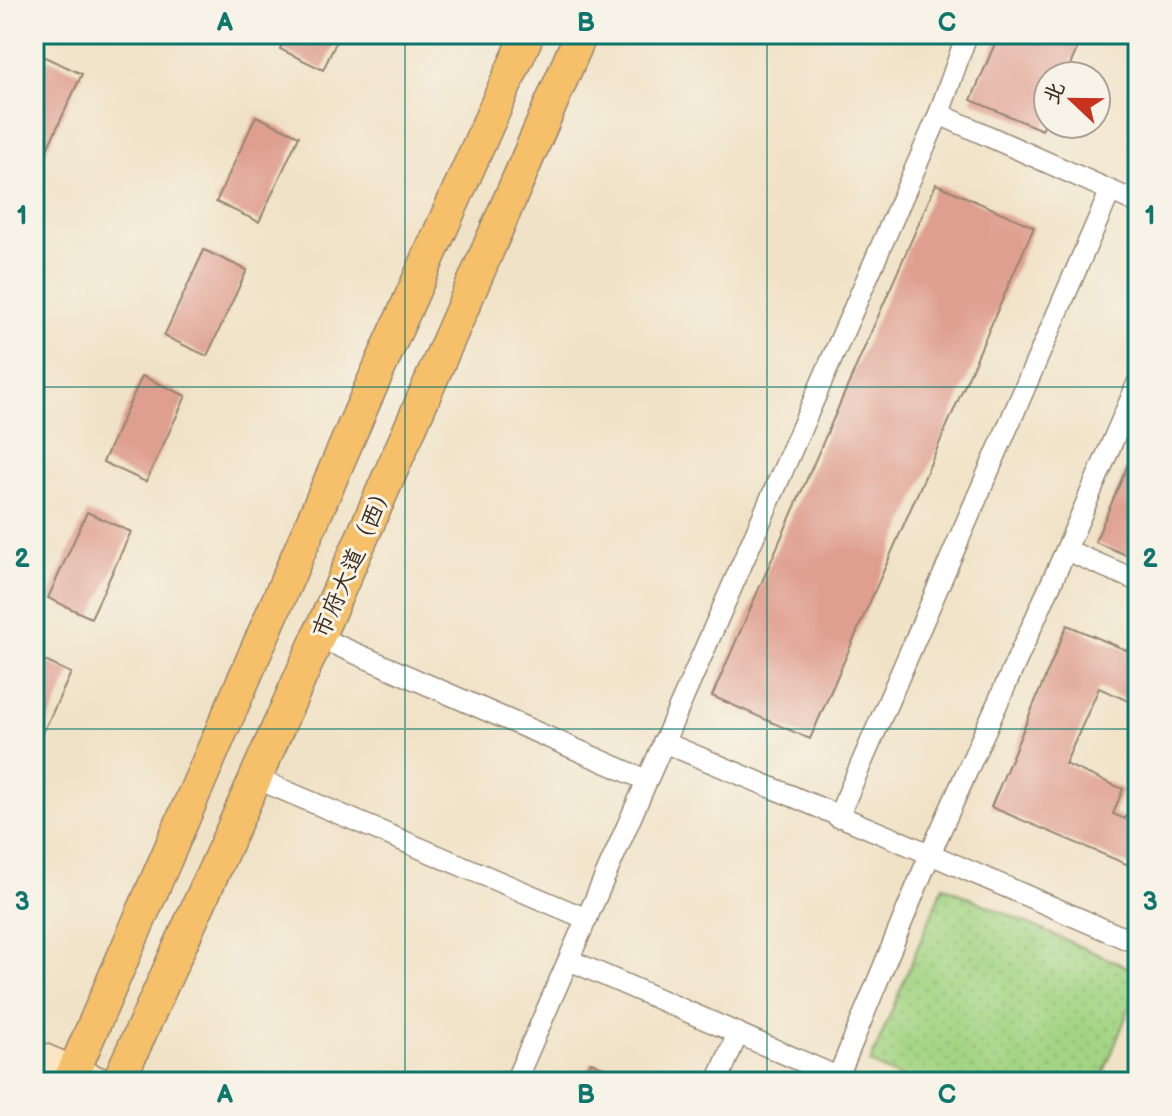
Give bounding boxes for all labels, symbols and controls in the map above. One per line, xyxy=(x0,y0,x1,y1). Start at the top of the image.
text: A xyxy=(216,8,233,39)
text: B xyxy=(577,8,595,39)
text: C xyxy=(938,8,956,39)
north arrow xyxy=(1032,60,1112,140)
text: 北 xyxy=(1038,78,1071,108)
text: 1 xyxy=(17,201,27,232)
text: 1 xyxy=(1145,201,1155,232)
street label: 市府大道（西） xyxy=(306,478,401,643)
text: 2 xyxy=(14,544,30,575)
text: 2 xyxy=(1142,544,1158,575)
text: 3 xyxy=(14,887,30,918)
text: 3 xyxy=(1142,887,1158,918)
text: A xyxy=(216,1080,233,1111)
text: B xyxy=(577,1080,595,1111)
text: C xyxy=(938,1080,956,1111)

